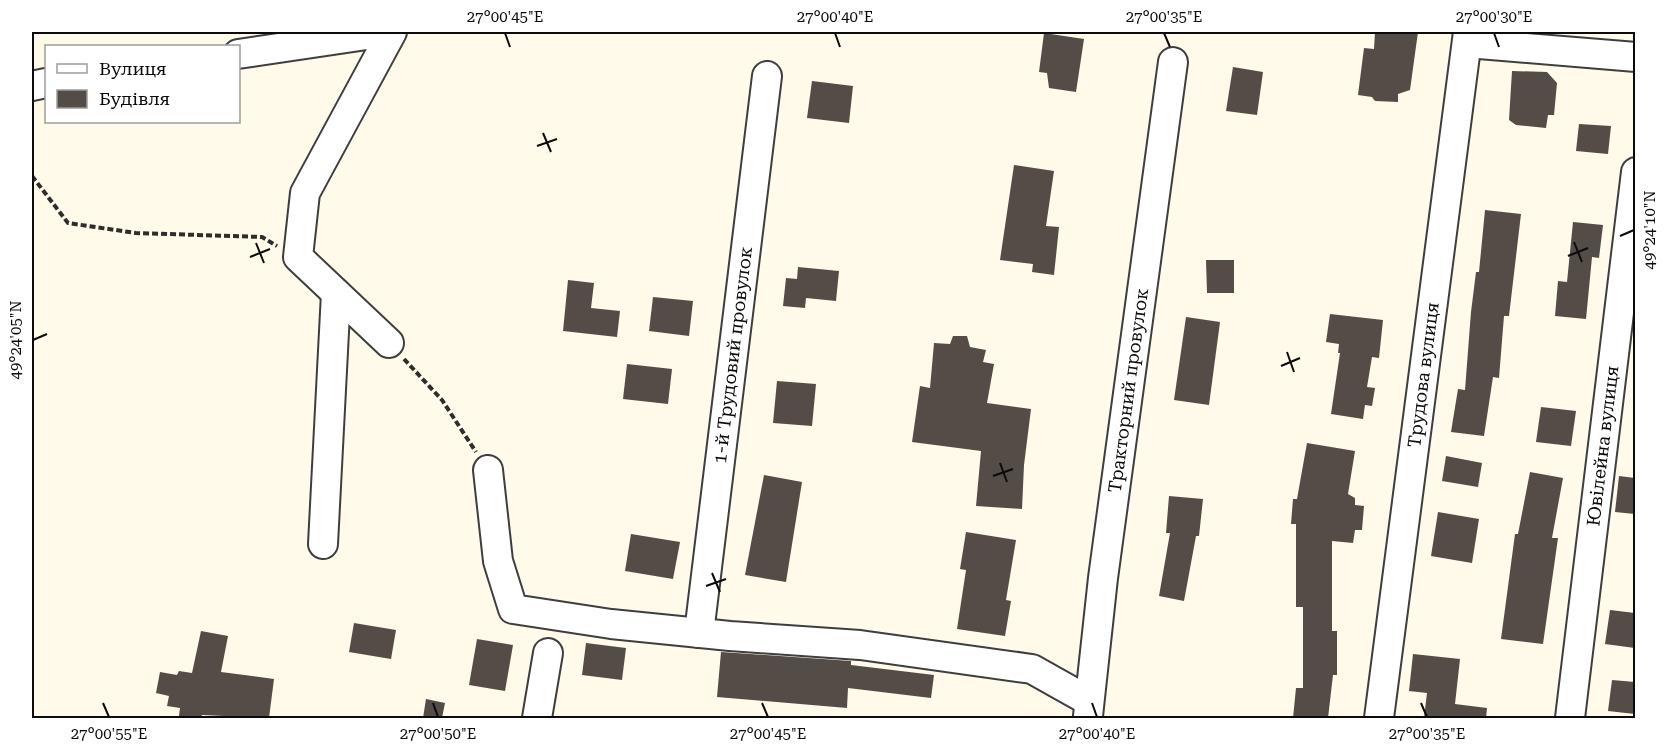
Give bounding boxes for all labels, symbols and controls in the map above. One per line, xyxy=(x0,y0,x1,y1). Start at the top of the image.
text: 27°00'45"E xyxy=(467,8,543,26)
text: 27°00'40"E xyxy=(797,8,873,26)
text: 27°00'35"E xyxy=(1126,8,1202,26)
text: 27°00'30"E xyxy=(1456,8,1532,26)
legend xyxy=(45,45,240,123)
text: Вулиця xyxy=(99,58,166,79)
text: Будівля xyxy=(99,88,170,109)
text: 49°24'10"N xyxy=(1641,190,1659,270)
street label: 1-й Трудовий провулок xyxy=(709,245,756,465)
street label: Тракторний провулок xyxy=(1104,287,1152,494)
text: 49°24'05"N xyxy=(7,300,25,380)
street label: Трудова вулиця xyxy=(1403,301,1443,449)
street label: Ювілейна вулиця xyxy=(1582,365,1622,527)
text: 27°00'55"E xyxy=(71,725,147,743)
text: 27°00'50"E xyxy=(400,725,476,743)
text: 27°00'45"E xyxy=(730,725,806,743)
text: 27°00'40"E xyxy=(1059,725,1135,743)
text: 27°00'35"E xyxy=(1389,725,1465,743)

